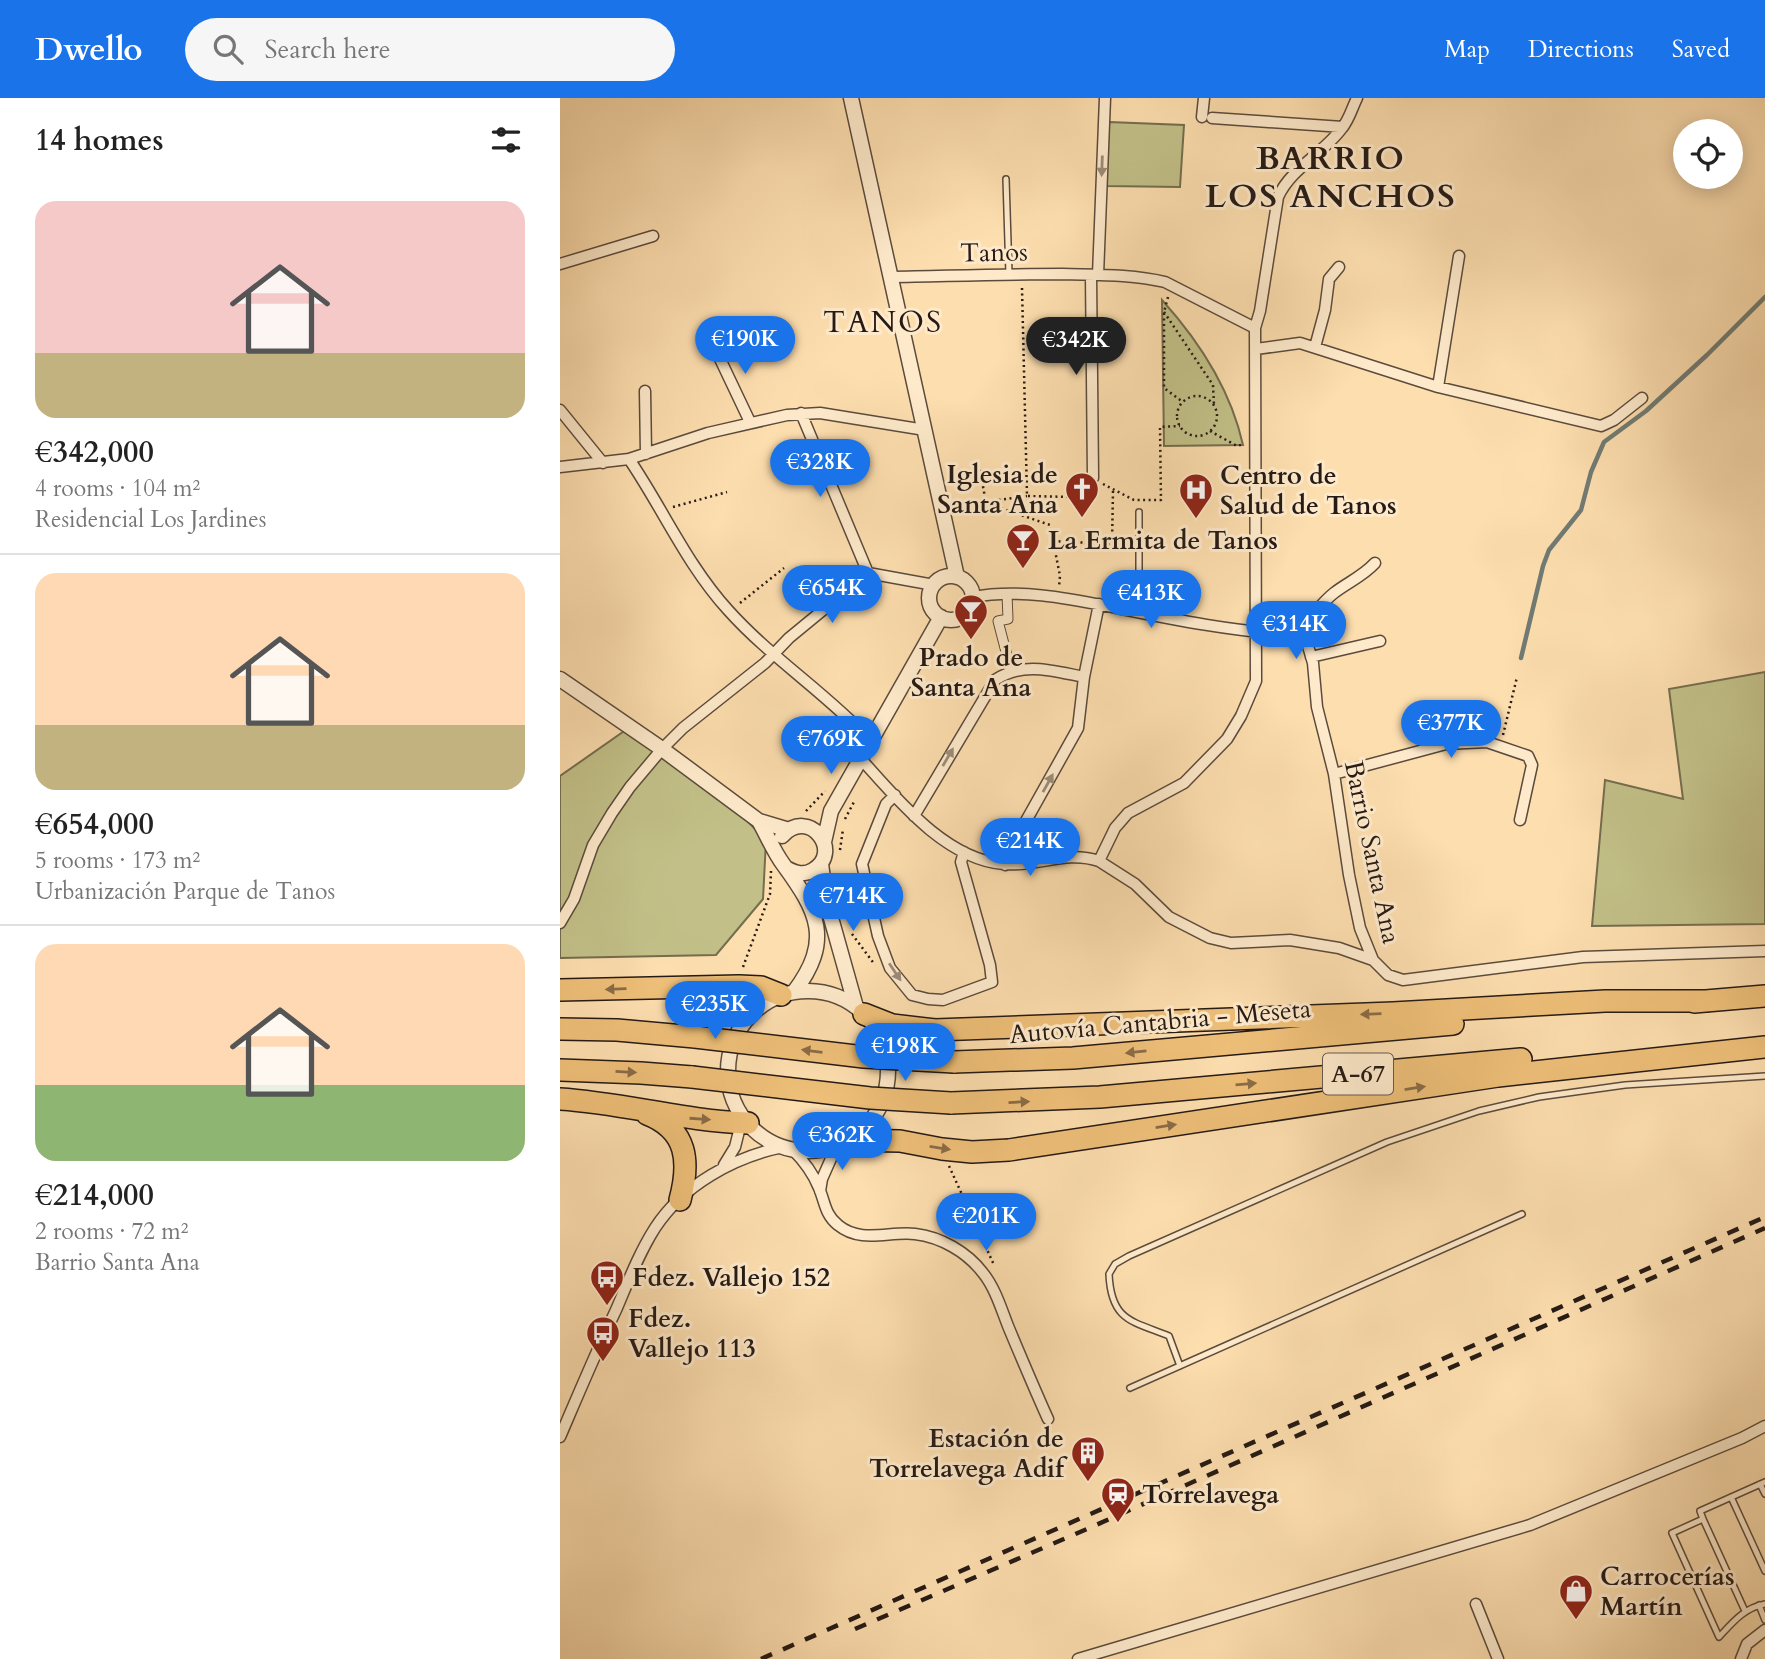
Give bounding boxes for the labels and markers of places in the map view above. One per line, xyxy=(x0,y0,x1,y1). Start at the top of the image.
pin: €190K xyxy=(696,316,794,376)
pin: €342K xyxy=(1027,317,1125,377)
pin: €328K xyxy=(771,440,869,499)
place label: Iglesia de Santa Ana xyxy=(937,457,1058,522)
place label: Centro de Salud de Tanos xyxy=(1220,458,1397,523)
church icon: Iglesia de Santa Ana xyxy=(1063,470,1101,519)
hospital icon: Centro de Salud de Tanos xyxy=(1177,471,1215,520)
bar icon: La Ermita de Tanos xyxy=(1004,521,1042,570)
place label: La Ermita de Tanos xyxy=(1048,523,1278,558)
pin: €654K xyxy=(783,566,881,625)
pin: €413K xyxy=(1102,570,1200,630)
bar icon: Prado de Santa Ana xyxy=(952,592,990,641)
pin: €314K xyxy=(1247,602,1345,661)
place label: Prado de Santa Ana xyxy=(911,640,1031,705)
pin: €377K xyxy=(1402,700,1500,760)
pin: €769K xyxy=(782,716,880,776)
pin: €214K xyxy=(981,818,1079,878)
pin: €714K xyxy=(804,874,902,933)
pin: €235K xyxy=(666,982,764,1041)
pin: €198K xyxy=(856,1024,954,1083)
pin: €362K xyxy=(793,1112,891,1172)
pin: €201K xyxy=(937,1194,1035,1253)
bus stop icon: Fdez. Vallejo 152 xyxy=(588,1258,626,1307)
place label: Fdez. Vallejo 152 xyxy=(632,1260,830,1295)
place label: Fdez. Vallejo 113 xyxy=(628,1301,756,1366)
bus stop icon: Fdez. Vallejo 113 xyxy=(584,1314,622,1363)
place label: Estación de Torrelavega Adif xyxy=(869,1421,1068,1486)
building icon: Estación de Torrelavega Adif xyxy=(1069,1434,1107,1483)
station icon: Torrelavega xyxy=(1099,1475,1137,1524)
place label: Torrelavega xyxy=(1142,1477,1279,1512)
place label: Carrocerías Martín xyxy=(1600,1559,1735,1624)
shop icon: Carrocerías Martín xyxy=(1557,1572,1595,1621)

